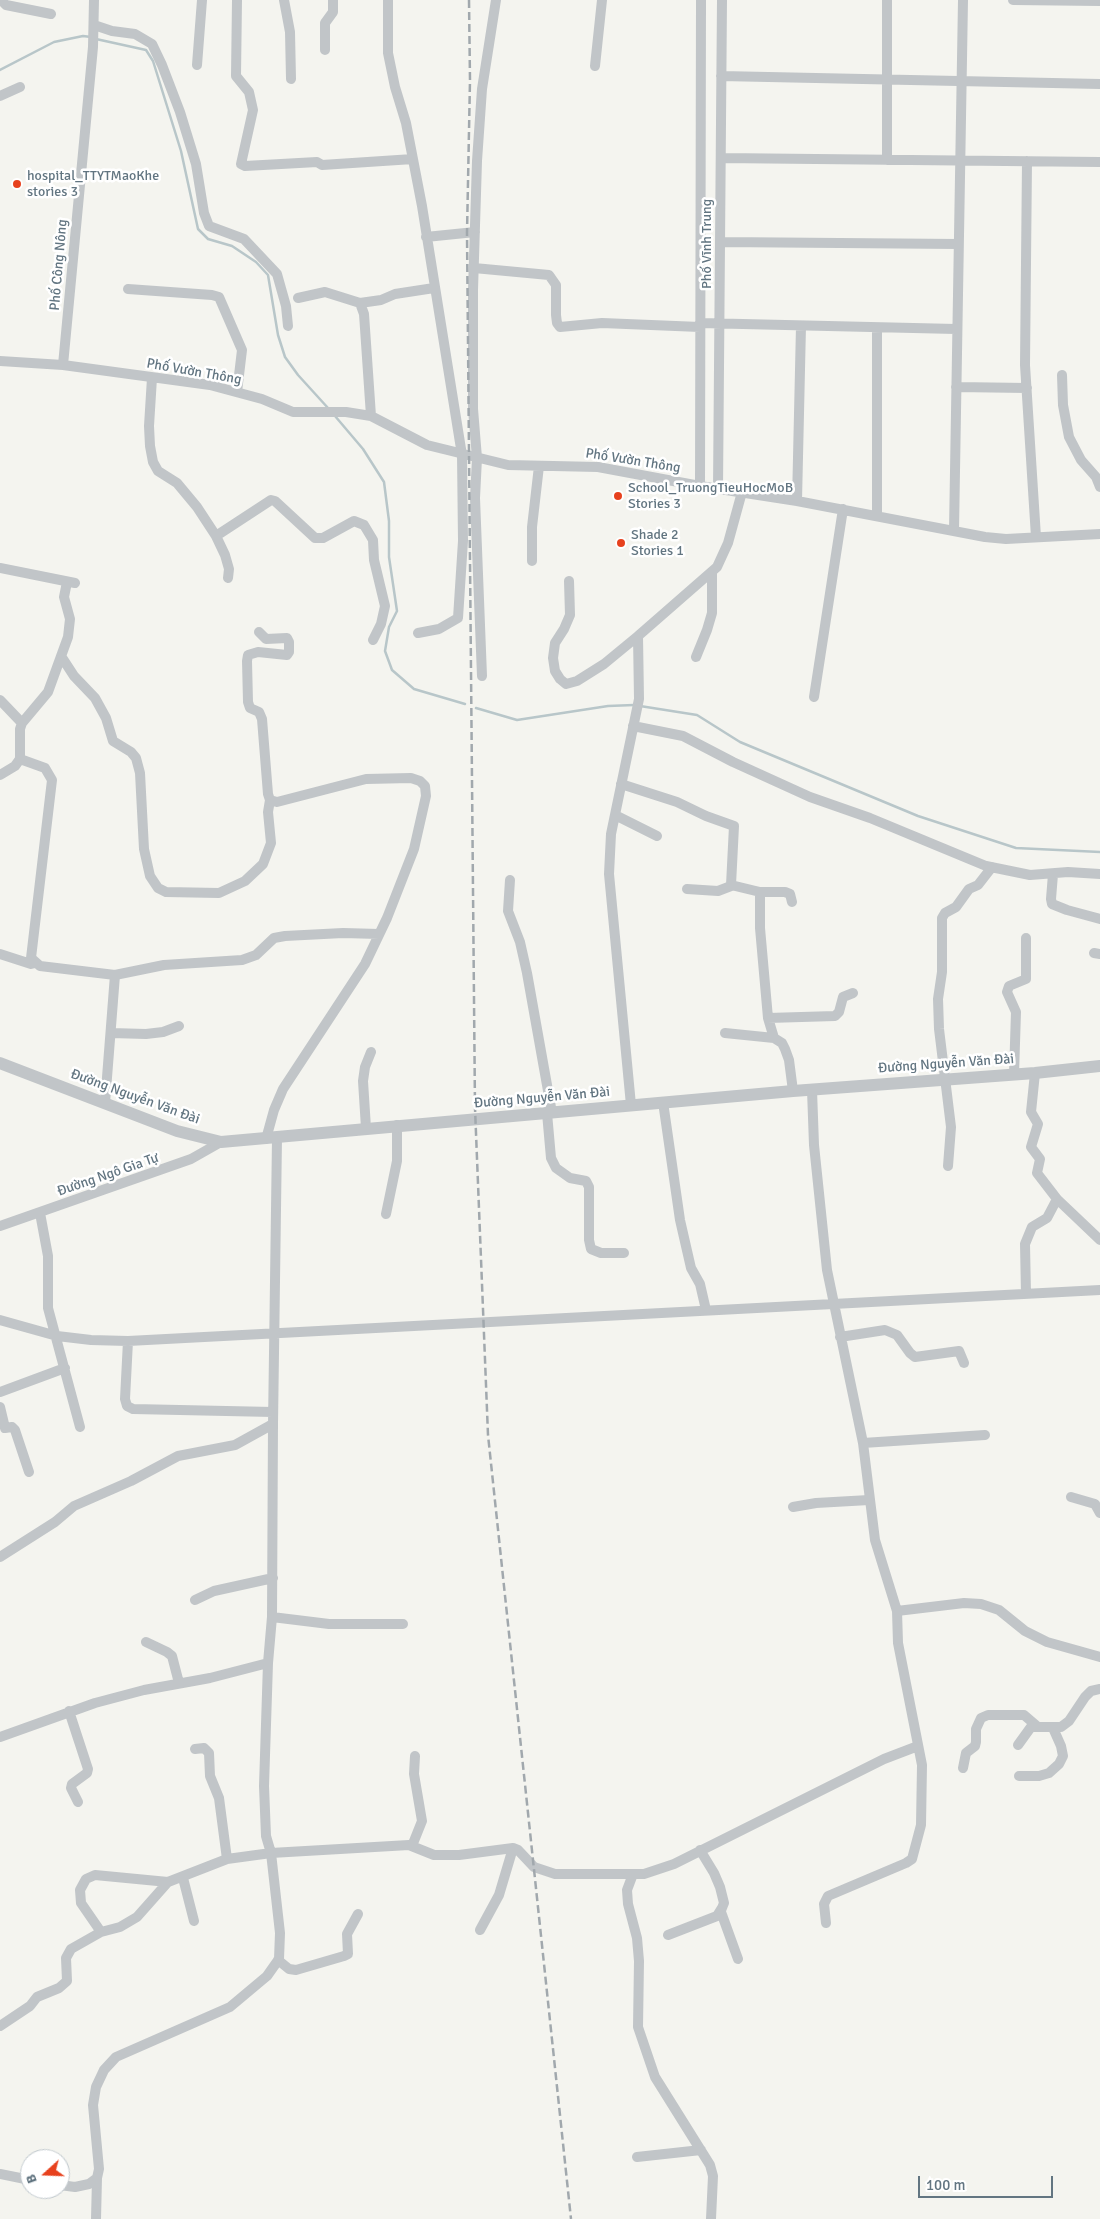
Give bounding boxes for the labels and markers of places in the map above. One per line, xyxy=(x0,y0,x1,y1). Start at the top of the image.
place label: hospital_TTYTMaoKhe stories 3 xyxy=(27,168,159,200)
marker: hospital_TTYTMaoKhe stories 3 xyxy=(11,178,23,190)
place label: School_TruongTieuHocMoB Stories 3 xyxy=(628,480,793,512)
marker: School_TruongTieuHocMoB Stories 3 xyxy=(612,490,624,502)
place label: Shade 2 Stories 1 xyxy=(631,527,684,560)
marker: Shade 2 Stories 1 xyxy=(615,537,627,549)

